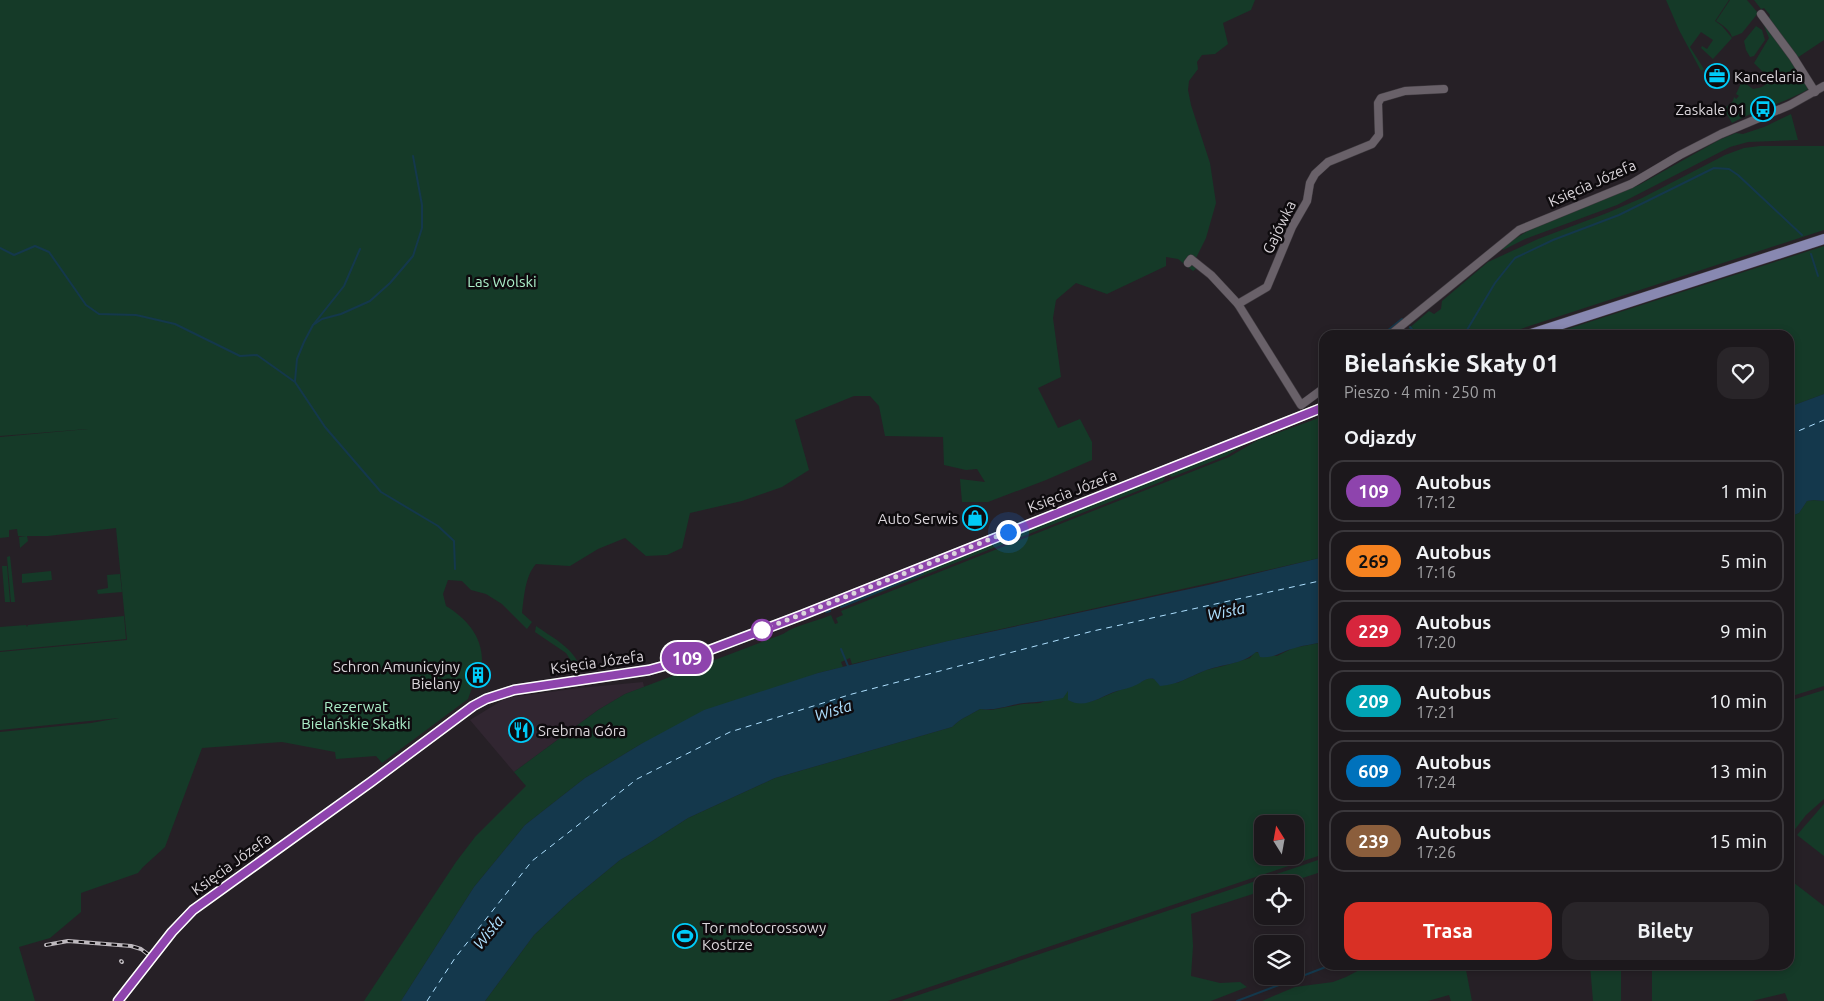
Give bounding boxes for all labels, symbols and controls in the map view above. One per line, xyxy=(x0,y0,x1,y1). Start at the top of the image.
office icon: Kancelaria xyxy=(1704,63,1730,89)
place label: Kancelaria xyxy=(1734,68,1803,85)
bus stop icon: Zaskale 01 xyxy=(1750,96,1776,122)
place label: Zaskale 01 xyxy=(1675,101,1746,118)
street label: Księcia Józefa xyxy=(1546,156,1638,210)
street label: Gajówka xyxy=(1259,198,1299,256)
park label: Las Wolski xyxy=(467,273,537,290)
button: heart xyxy=(1717,347,1769,399)
text: Bielańskie Skały 01 xyxy=(1344,350,1559,377)
text: Pieszo · 4 min · 250 m xyxy=(1344,383,1496,401)
text: Odjazdy xyxy=(1344,426,1416,448)
street label: Księcia Józefa xyxy=(1025,466,1119,516)
text: Autobus xyxy=(1416,471,1491,493)
text: 1 min xyxy=(1720,480,1767,502)
text: 109 xyxy=(1358,481,1389,501)
text: 17:12 xyxy=(1416,493,1456,511)
shop icon: Auto Serwis xyxy=(962,505,988,531)
place label: Auto Serwis xyxy=(878,510,958,527)
your location xyxy=(996,520,1021,545)
text: Autobus xyxy=(1416,541,1491,563)
text: 5 min xyxy=(1720,550,1767,572)
text: 269 xyxy=(1358,551,1389,571)
text: 17:16 xyxy=(1416,563,1456,581)
water label: Wisła xyxy=(1205,598,1247,624)
text: Autobus xyxy=(1416,611,1491,633)
unlabelled marker xyxy=(751,619,773,641)
text: 9 min xyxy=(1720,620,1767,642)
text: 229 xyxy=(1358,621,1389,641)
text: 17:20 xyxy=(1416,633,1456,651)
line badge: 109 xyxy=(658,642,716,674)
street label: Księcia Józefa xyxy=(549,647,645,677)
text: 109 xyxy=(672,648,702,668)
place label: Schron Amunicyjny Bielany xyxy=(333,658,460,692)
building icon: Schron Amunicyjny Bielany xyxy=(465,662,491,688)
text: Autobus xyxy=(1416,681,1491,703)
text: 10 min xyxy=(1709,690,1767,712)
text: 209 xyxy=(1358,691,1389,711)
water label: Wisła xyxy=(812,696,854,724)
park label: Rezerwat Bielańskie Skałki xyxy=(301,698,411,732)
text: 17:21 xyxy=(1416,703,1456,721)
restaurant icon: Srebrna Góra xyxy=(508,717,534,743)
place label: Srebrna Góra xyxy=(538,722,626,739)
text: Autobus xyxy=(1416,751,1491,773)
text: 13 min xyxy=(1709,760,1767,782)
text: 609 xyxy=(1358,761,1389,781)
text: 17:24 xyxy=(1416,773,1456,791)
north arrow xyxy=(1254,815,1304,865)
map controls xyxy=(1254,815,1304,985)
text: Autobus xyxy=(1416,821,1491,843)
street label: Księcia Józefa xyxy=(188,829,274,899)
text: 15 min xyxy=(1709,830,1767,852)
text: 239 xyxy=(1358,831,1389,851)
text: 17:26 xyxy=(1416,843,1456,861)
button: locate xyxy=(1254,875,1304,925)
button: Trasa xyxy=(1344,902,1552,960)
button: Bilety xyxy=(1562,902,1769,960)
water label: Wisła xyxy=(469,911,507,952)
place label: Tor motocrossowy Kostrze xyxy=(702,919,826,953)
sports icon: Tor motocrossowy Kostrze xyxy=(672,923,698,949)
button: layers xyxy=(1254,935,1304,985)

